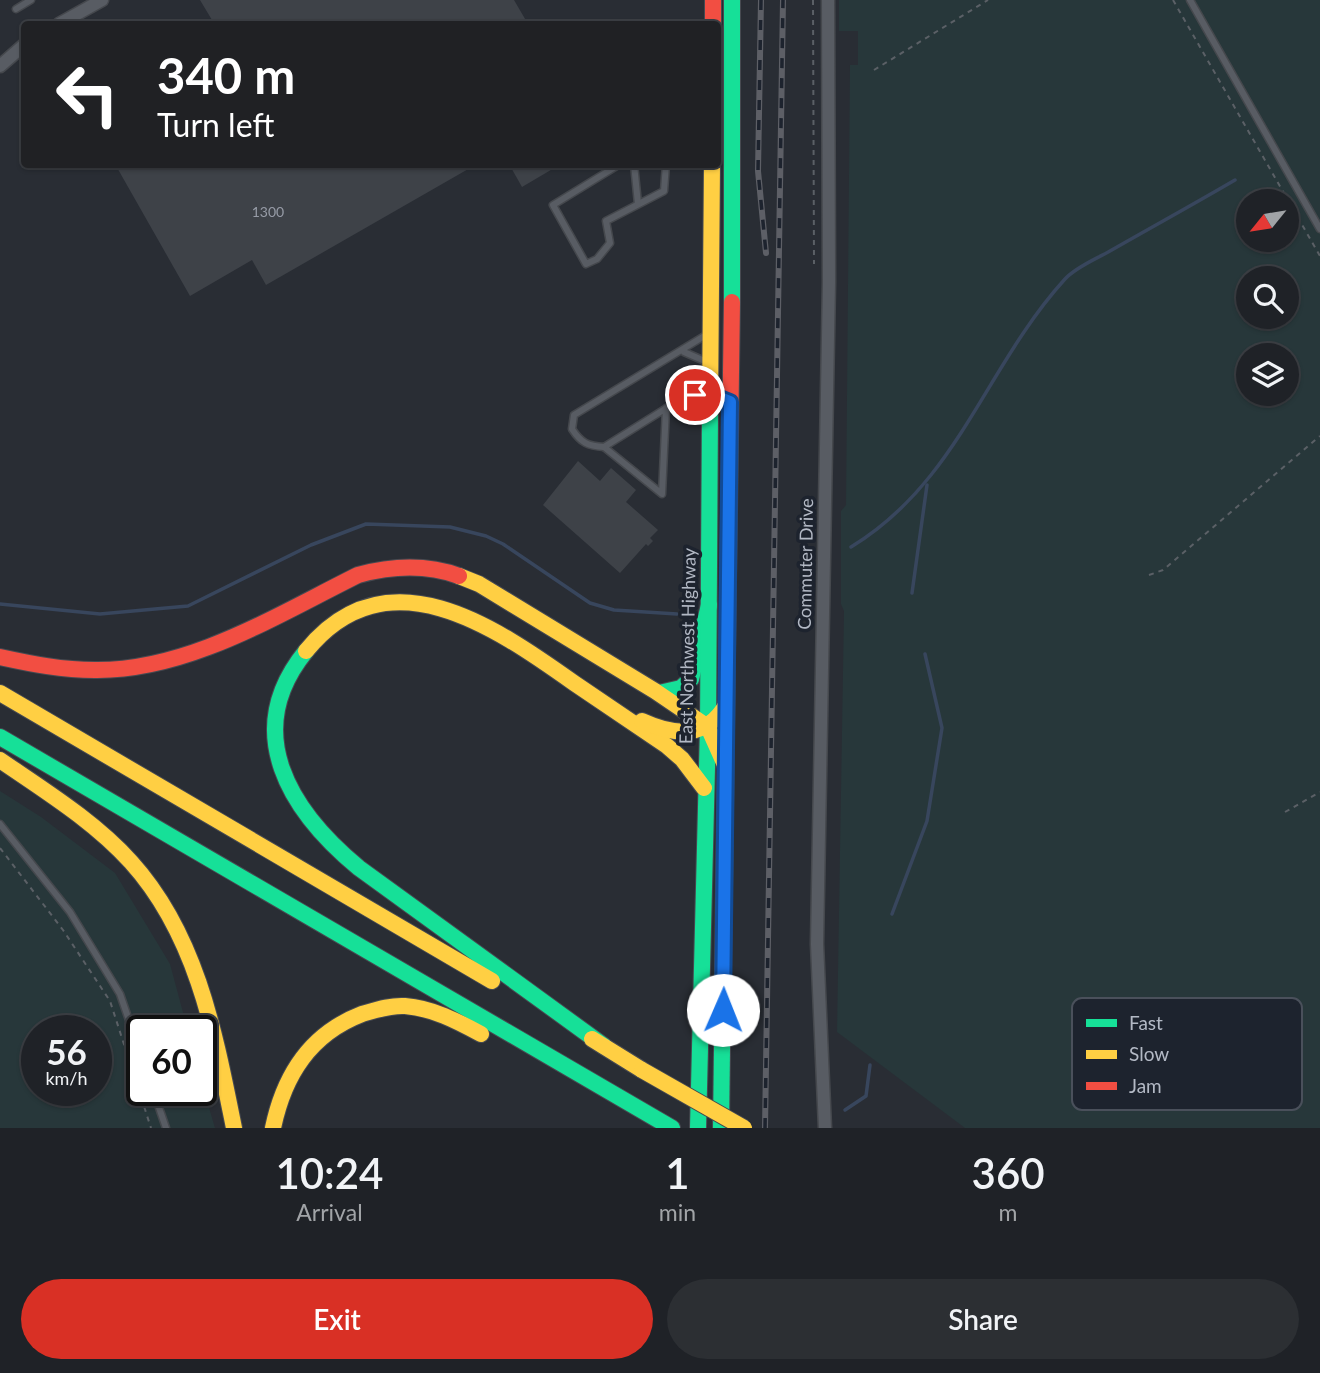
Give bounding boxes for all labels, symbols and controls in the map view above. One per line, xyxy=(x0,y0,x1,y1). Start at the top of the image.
text: 340 m xyxy=(157,46,295,104)
icon: left xyxy=(42,49,133,140)
text: Turn left xyxy=(157,105,274,144)
north arrow xyxy=(1236,189,1298,252)
map controls xyxy=(1236,189,1299,406)
house number: 1300 xyxy=(252,203,284,220)
button: search xyxy=(1236,266,1299,329)
button: layers xyxy=(1236,343,1299,406)
pin xyxy=(665,365,725,425)
icon: arrive xyxy=(676,376,714,414)
street label: Commuter Drive xyxy=(793,498,817,630)
street label: East Northwest Highway xyxy=(674,547,700,744)
position arrow xyxy=(686,973,760,1047)
legend xyxy=(1072,998,1302,1110)
text: Fast xyxy=(1129,1011,1163,1034)
speed limit sign: 60 xyxy=(126,1015,217,1106)
text: 56 xyxy=(46,1030,87,1072)
text: Slow xyxy=(1129,1042,1169,1065)
text: km/h xyxy=(45,1067,88,1089)
text: Jam xyxy=(1129,1074,1162,1097)
text: 10:24 xyxy=(275,1148,383,1198)
text: 1 xyxy=(665,1148,690,1198)
text: 360 xyxy=(972,1148,1045,1198)
text: Arrival xyxy=(296,1198,363,1226)
text: min xyxy=(659,1198,696,1226)
text: m xyxy=(999,1198,1018,1226)
button: Exit xyxy=(21,1279,653,1359)
button: Share xyxy=(667,1279,1299,1359)

